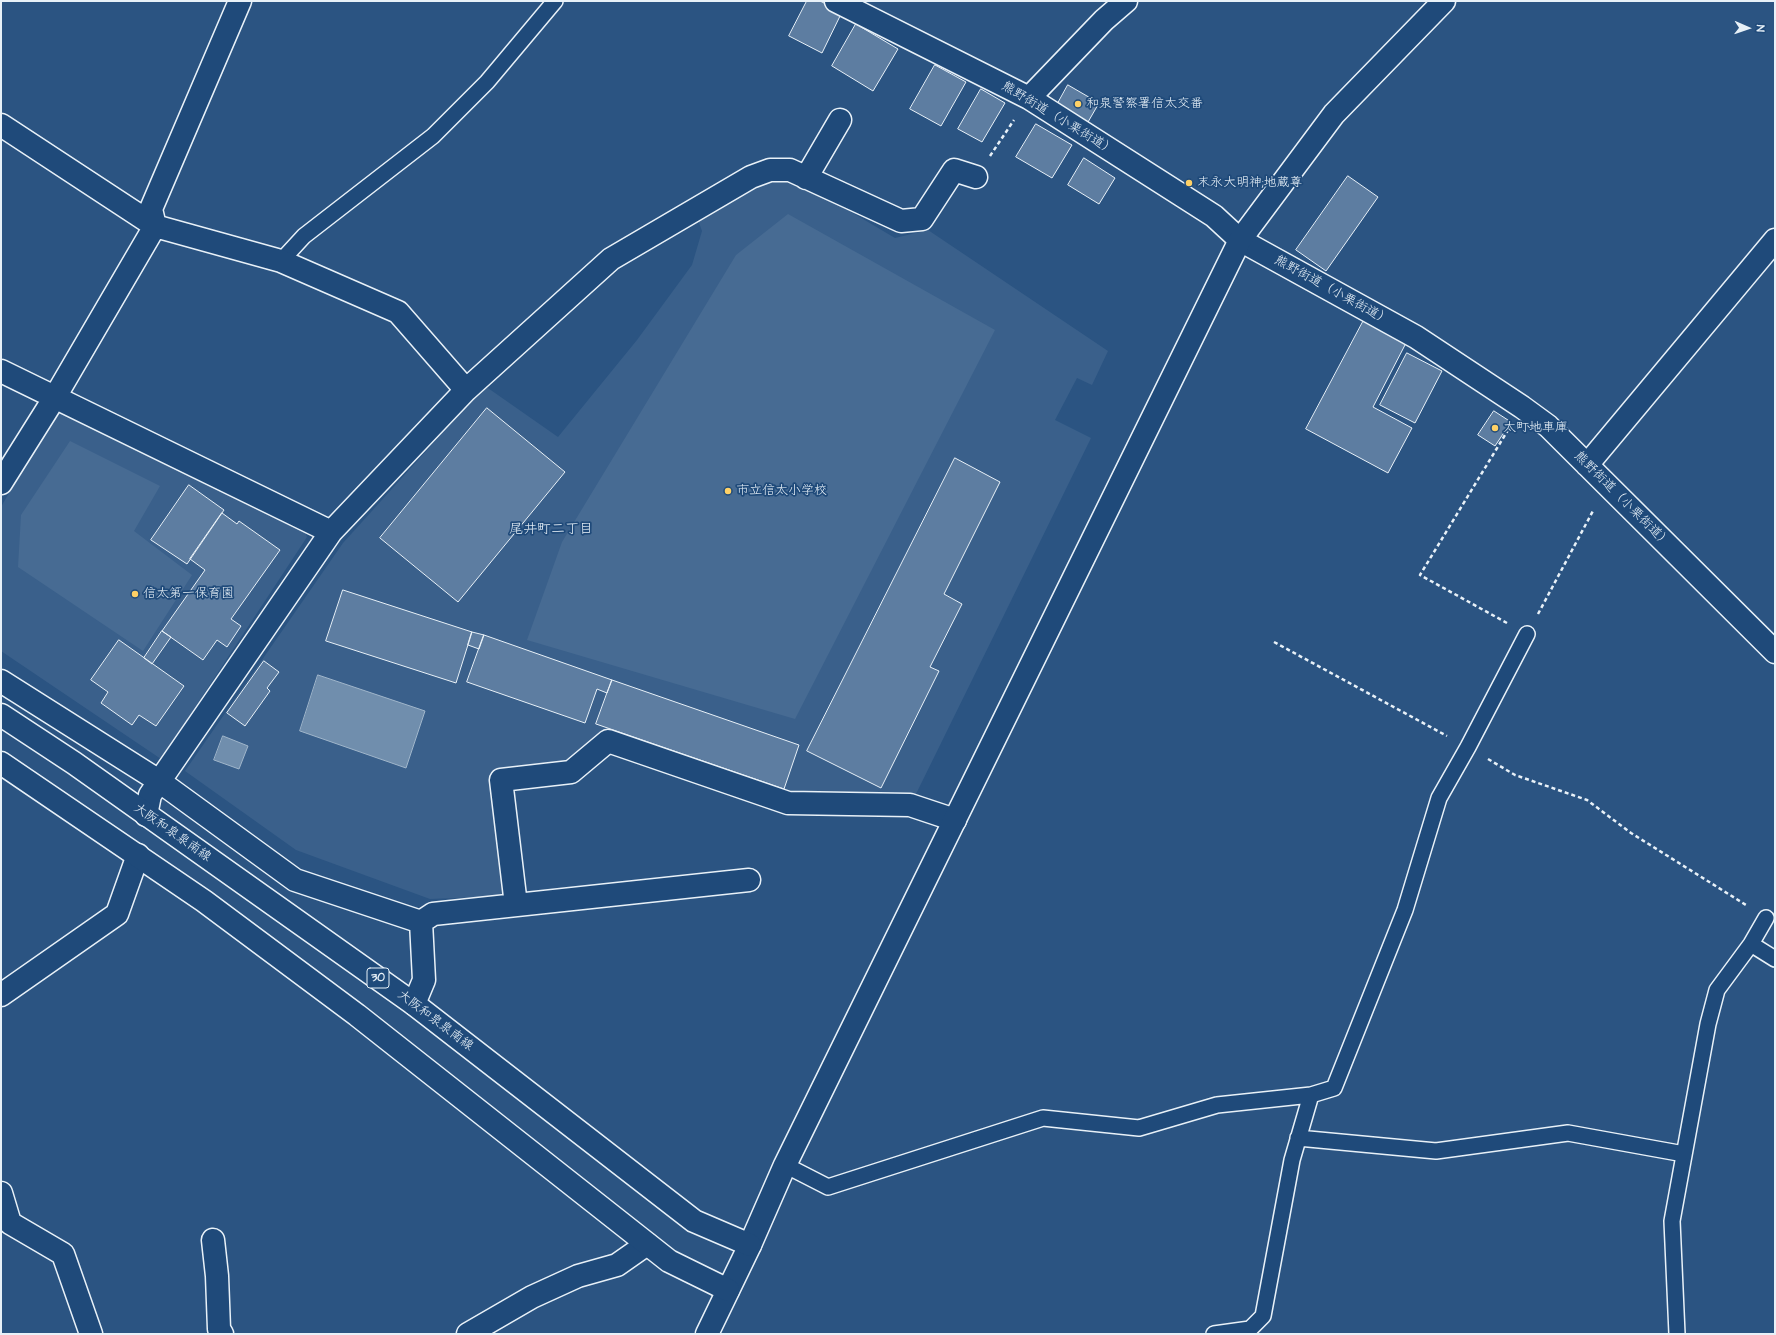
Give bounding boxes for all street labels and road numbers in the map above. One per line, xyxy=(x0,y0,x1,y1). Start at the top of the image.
street label: 熊野街道（小栗街道） xyxy=(998,79,1118,159)
street label: 熊野街道（小栗街道） xyxy=(1271,253,1393,329)
street label: 熊野街道（小栗街道） xyxy=(1571,449,1673,551)
street label: 大阪和泉泉南線 xyxy=(130,801,214,865)
road number: 30 xyxy=(367,968,389,988)
street label: 大阪和泉泉南線 xyxy=(394,987,476,1055)

